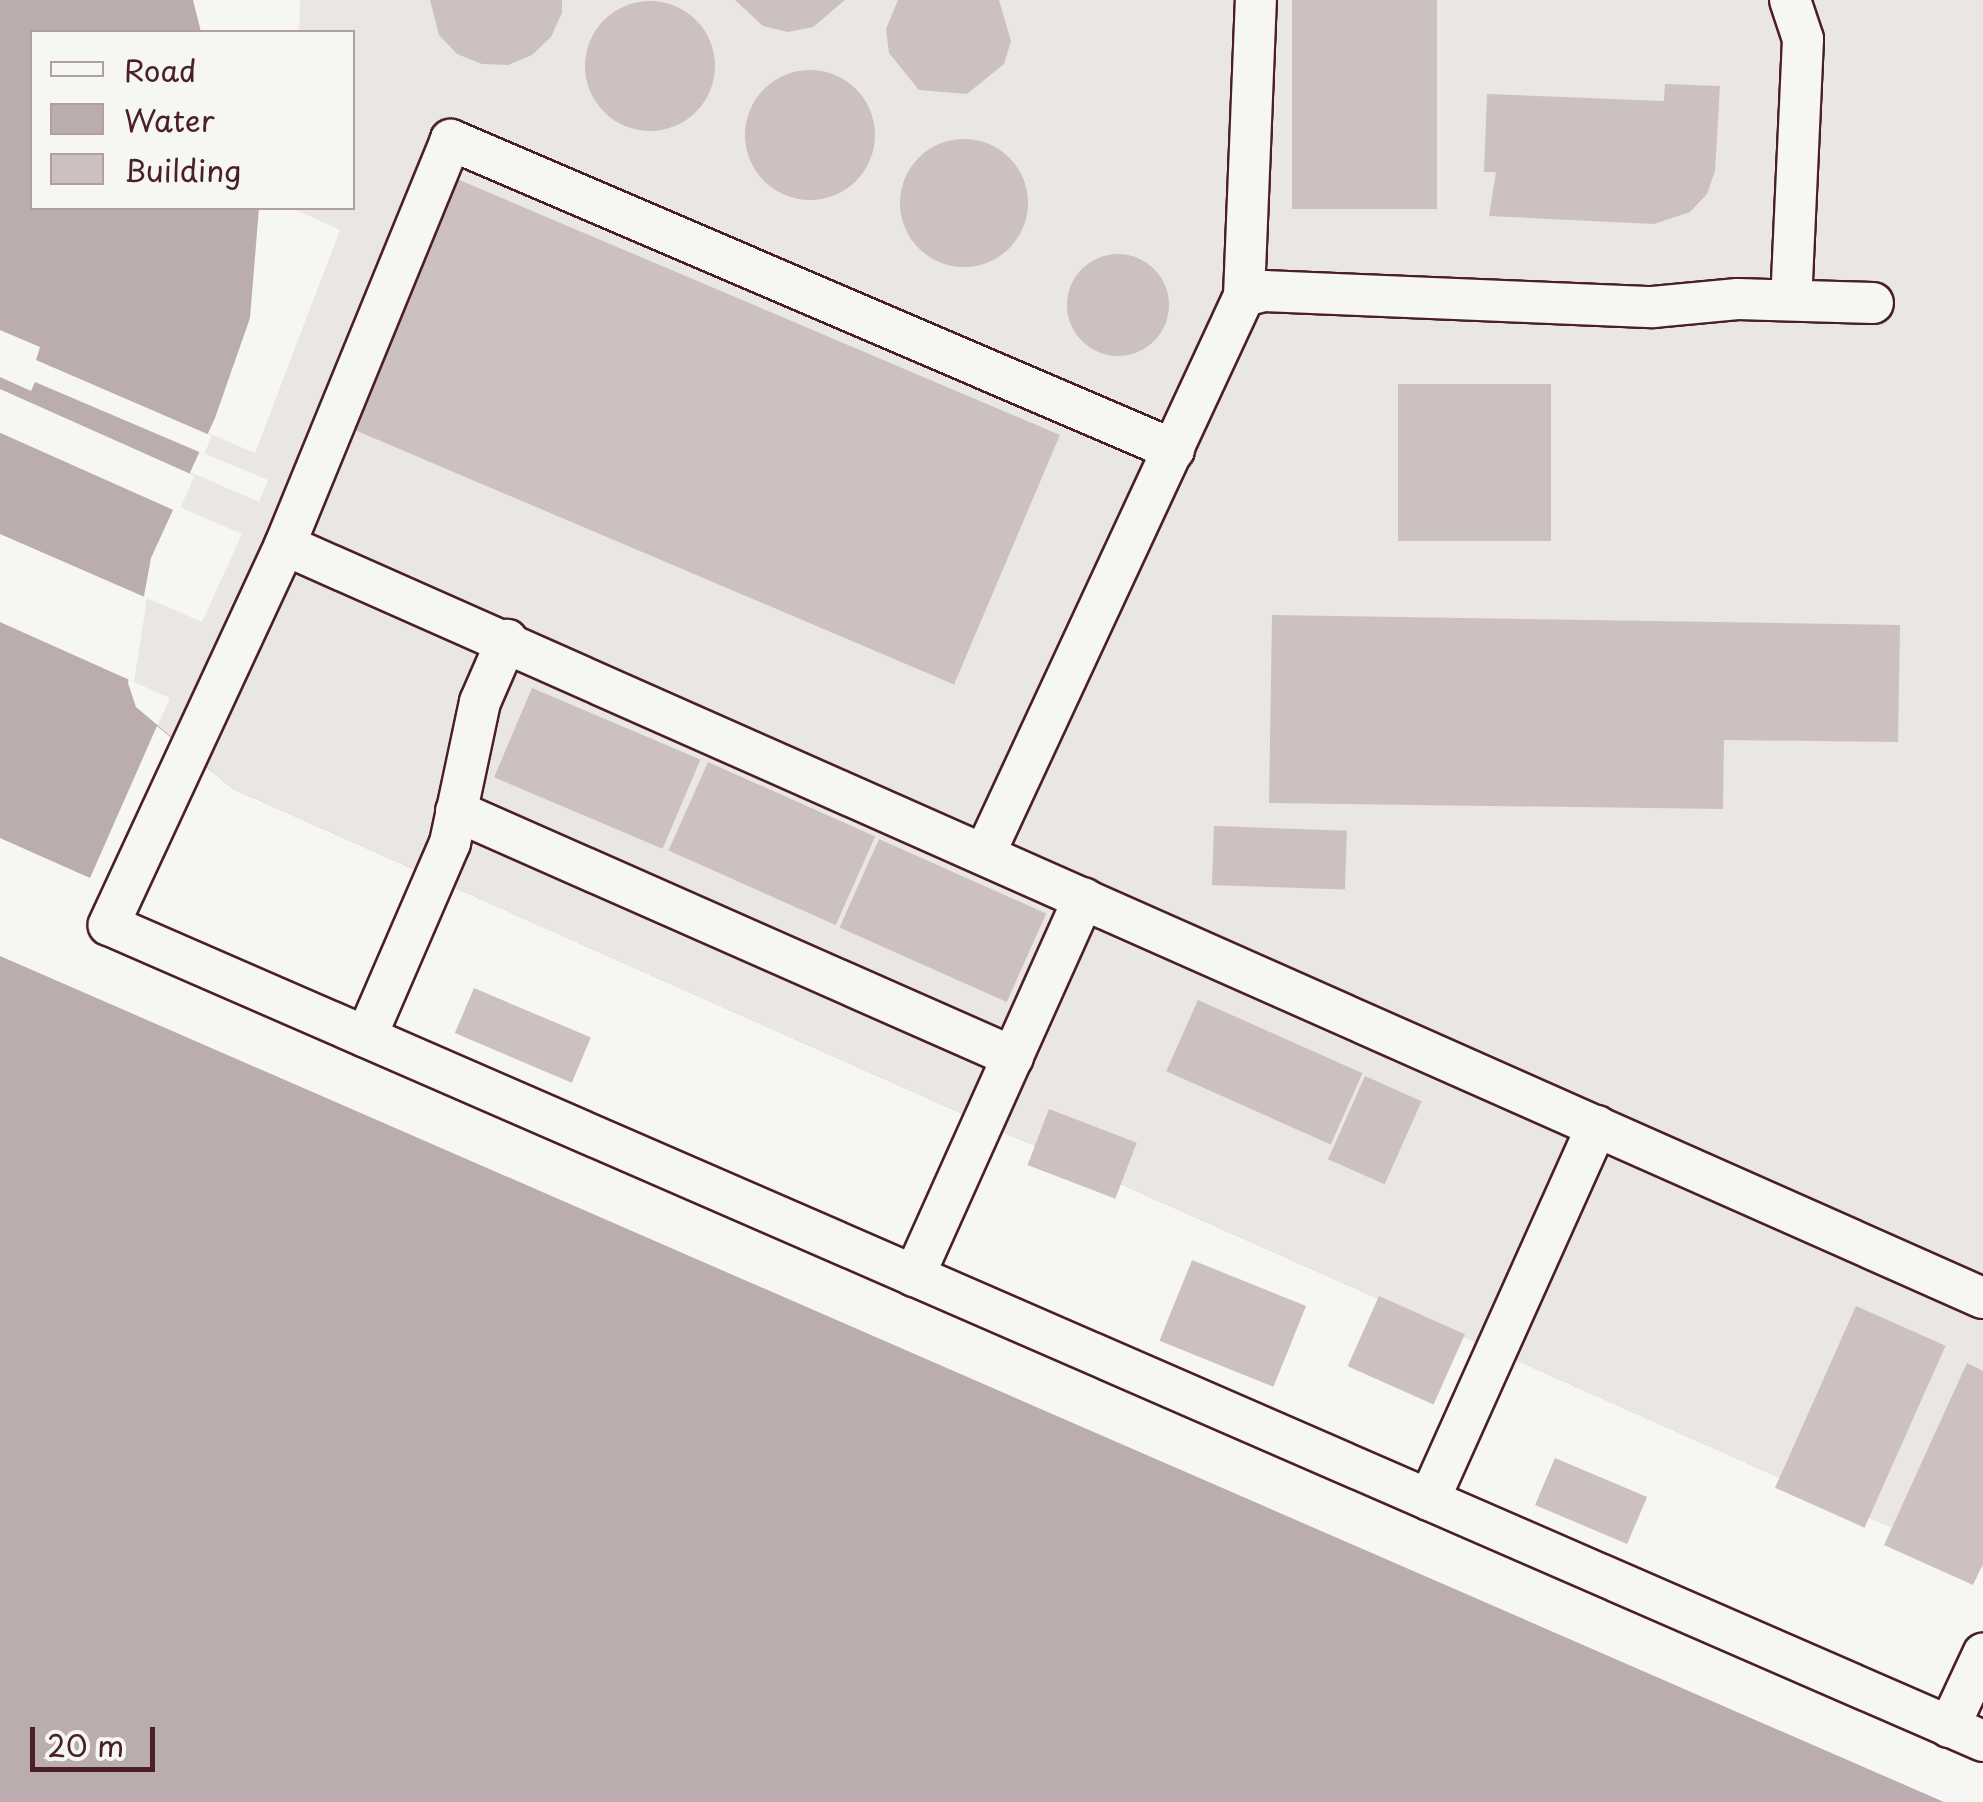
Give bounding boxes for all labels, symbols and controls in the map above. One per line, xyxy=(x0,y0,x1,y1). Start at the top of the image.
legend xyxy=(30,30,355,210)
text: Road xyxy=(124,47,197,92)
text: Water xyxy=(124,97,215,142)
text: Building xyxy=(124,147,241,192)
scale bar xyxy=(35,1707,160,1769)
text: 20 m xyxy=(47,1722,124,1767)

